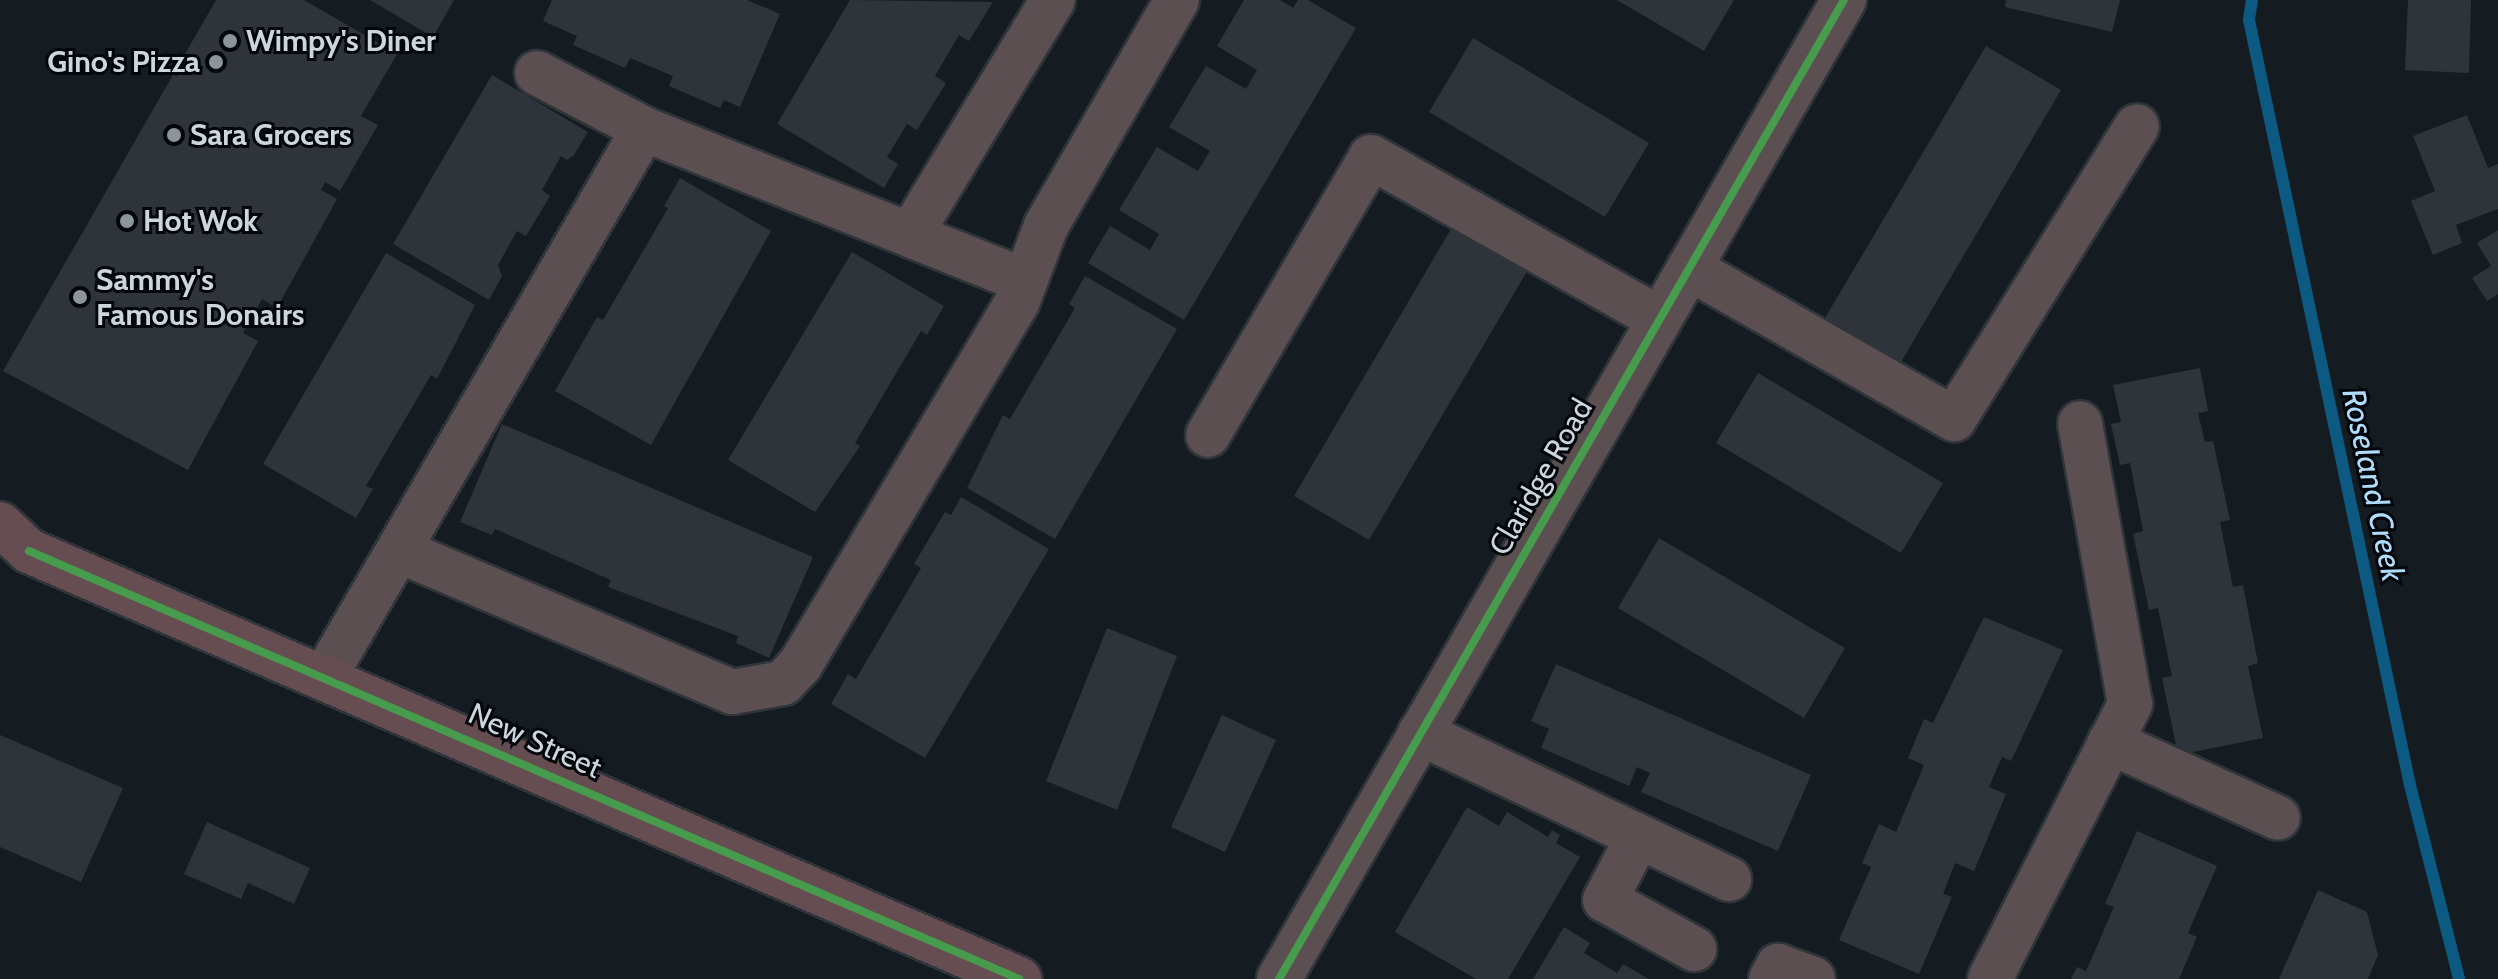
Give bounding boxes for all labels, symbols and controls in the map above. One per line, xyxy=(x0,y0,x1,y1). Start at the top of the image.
place label: Wimpy's Diner xyxy=(246,23,436,59)
marker: Wimpy's Diner xyxy=(221,32,239,50)
place label: Gino's Pizza xyxy=(47,44,200,80)
marker: Gino's Pizza xyxy=(207,53,225,71)
place label: Sara Grocers xyxy=(190,117,352,153)
marker: Sara Grocers xyxy=(165,126,183,144)
place label: Hot Wok xyxy=(143,203,258,239)
marker: Hot Wok xyxy=(118,212,136,230)
place label: Sammy's Famous Donairs xyxy=(96,262,304,332)
marker: Sammy's Famous Donairs xyxy=(71,288,89,306)
water label: Roseland Creek xyxy=(2334,385,2412,585)
street label: Claridge Road xyxy=(1482,392,1600,562)
street label: New Street xyxy=(463,696,607,786)

